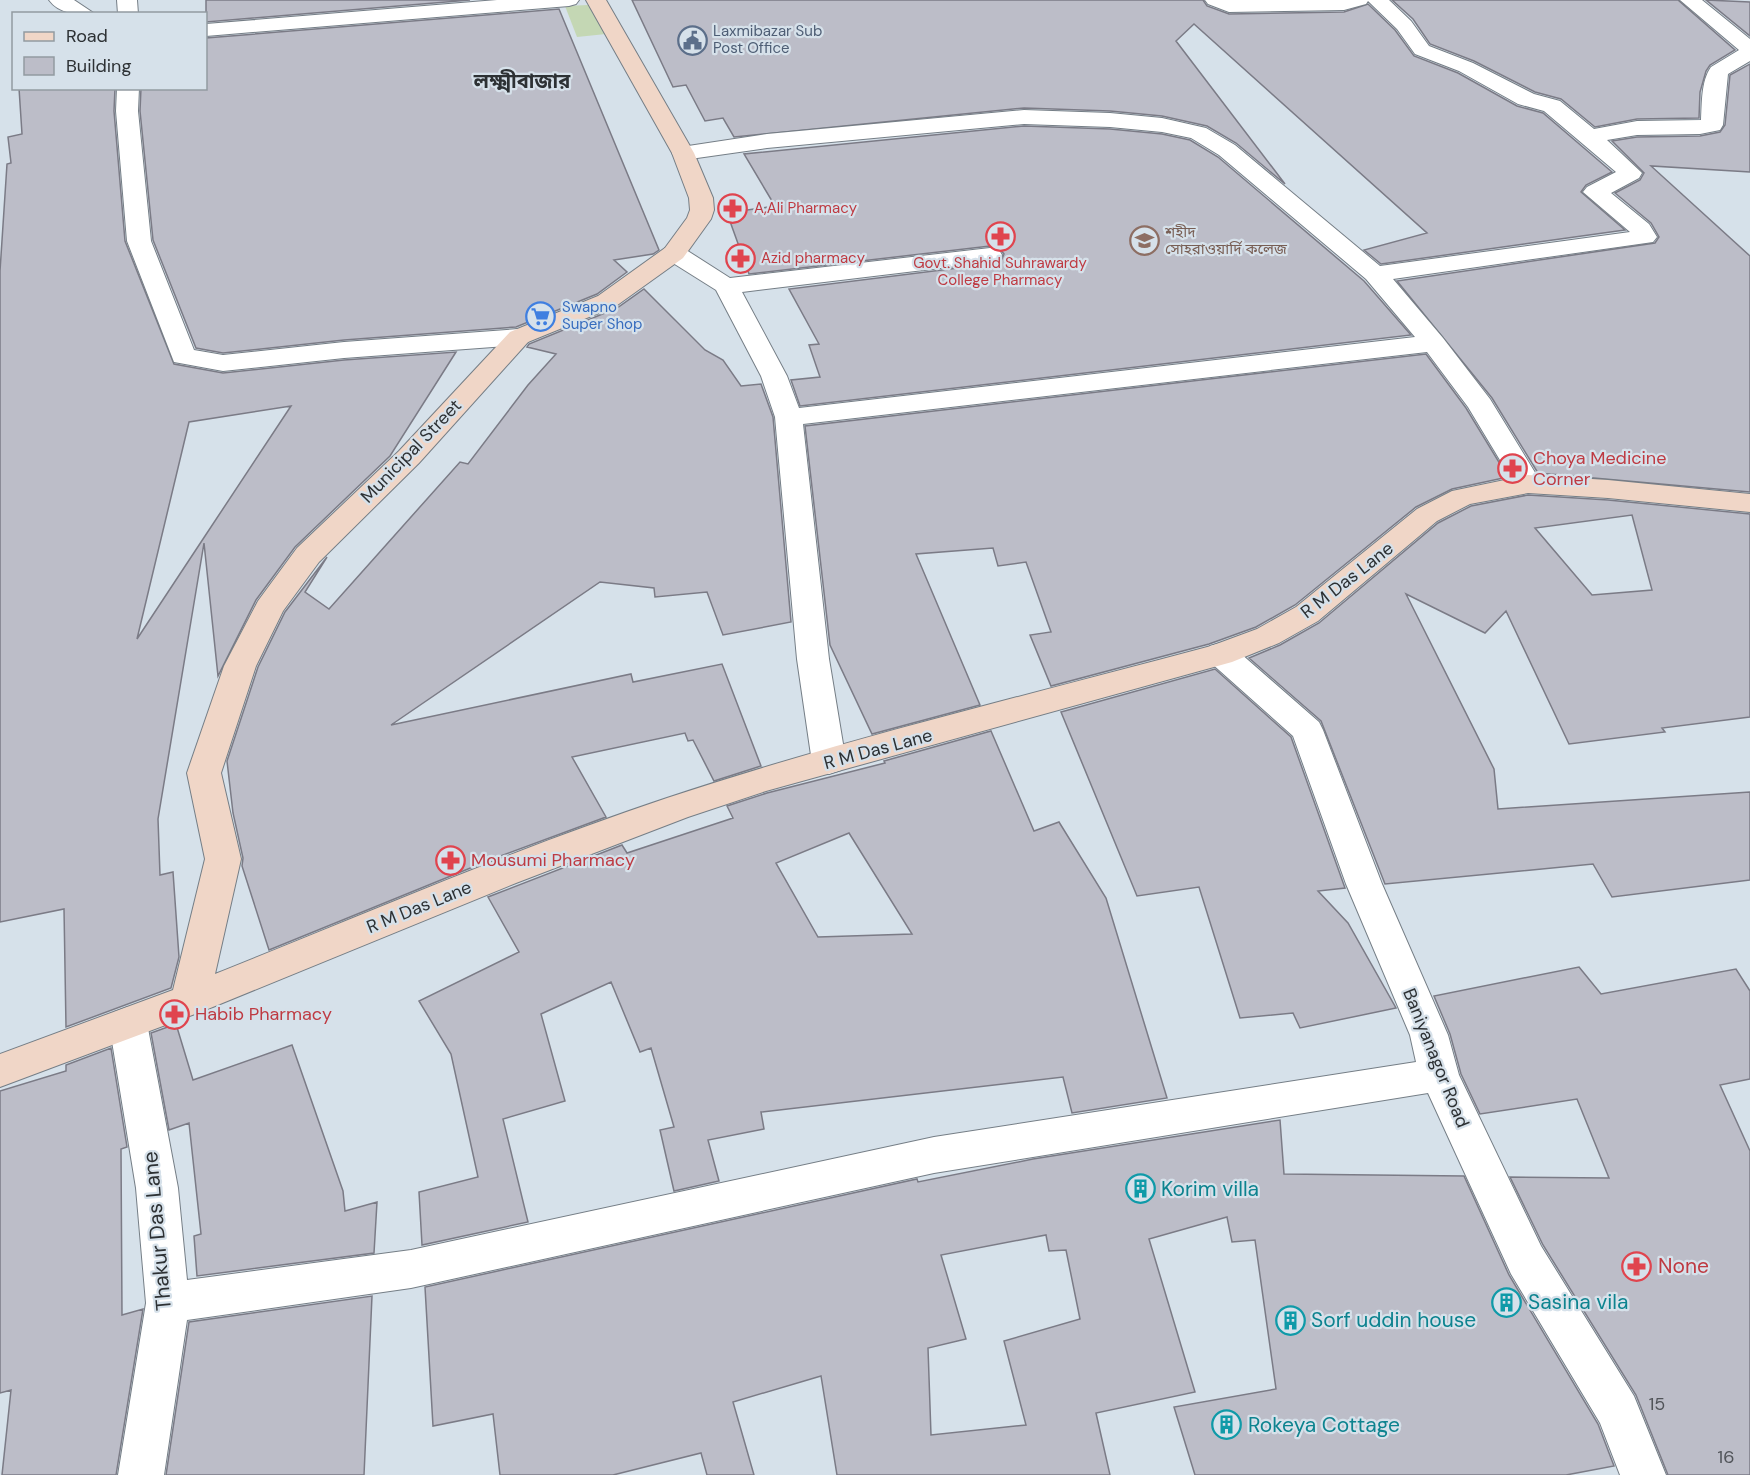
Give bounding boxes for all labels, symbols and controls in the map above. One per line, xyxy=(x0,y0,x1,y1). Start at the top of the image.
legend xyxy=(12,12,207,90)
place label: Laxmibazar Sub Post Office xyxy=(713,21,822,58)
text: Road xyxy=(66,24,108,48)
public building icon: Laxmibazar Sub Post Office xyxy=(676,24,708,56)
text: Building xyxy=(66,54,131,78)
district label: লক্ষ্মীবাজার xyxy=(473,68,571,94)
pharmacy icon: A,Ali Pharmacy xyxy=(717,192,749,224)
place label: A,Ali Pharmacy xyxy=(754,198,858,218)
pharmacy icon: Govt. Shahid Suhrawardy College Pharmacy xyxy=(984,220,1016,252)
place label: শহীদ সোহরাওয়ার্দি কলেজ xyxy=(1164,222,1288,259)
school or university icon: শহীদ সোহরাওয়ার্দি কলেজ xyxy=(1128,225,1160,257)
pharmacy icon: Azid pharmacy xyxy=(724,242,756,274)
place label: Azid pharmacy xyxy=(761,248,866,268)
place label: Govt. Shahid Suhrawardy College Pharmacy xyxy=(913,253,1087,290)
place label: Swapno Super Shop xyxy=(562,297,642,334)
supermarket icon: Swapno Super Shop xyxy=(525,300,557,332)
street label: Municipal Street xyxy=(355,394,467,508)
place label: Choya Medicine Corner xyxy=(1533,446,1666,491)
pharmacy icon: Choya Medicine Corner xyxy=(1496,452,1528,484)
street label: R M Das Lane xyxy=(1296,536,1398,624)
street label: R M Das Lane xyxy=(821,723,935,775)
pharmacy icon: Mousumi Pharmacy xyxy=(434,844,466,876)
place label: Mousumi Pharmacy xyxy=(471,848,635,872)
street label: R M Das Lane xyxy=(363,875,475,939)
street label: Baniyanagor Road xyxy=(1397,985,1475,1131)
pharmacy icon: Habib Pharmacy xyxy=(158,998,190,1030)
place label: Habib Pharmacy xyxy=(195,1002,332,1026)
street label: Thakur Das Lane xyxy=(136,1150,178,1312)
building icon: Korim villa xyxy=(1124,1173,1156,1205)
place label: Korim villa xyxy=(1161,1175,1259,1203)
pharmacy icon: None xyxy=(1621,1250,1653,1282)
place label: None xyxy=(1658,1252,1709,1280)
building icon: Sasina vila xyxy=(1491,1286,1523,1318)
place label: Sasina vila xyxy=(1528,1288,1628,1316)
building icon: Sorf uddin house xyxy=(1274,1304,1306,1336)
place label: Sorf uddin house xyxy=(1311,1306,1476,1334)
house number: 15 xyxy=(1649,1392,1665,1416)
building icon: Rokeya Cottage xyxy=(1211,1409,1243,1441)
place label: Rokeya Cottage xyxy=(1248,1411,1400,1439)
house number: 16 xyxy=(1718,1445,1734,1469)

